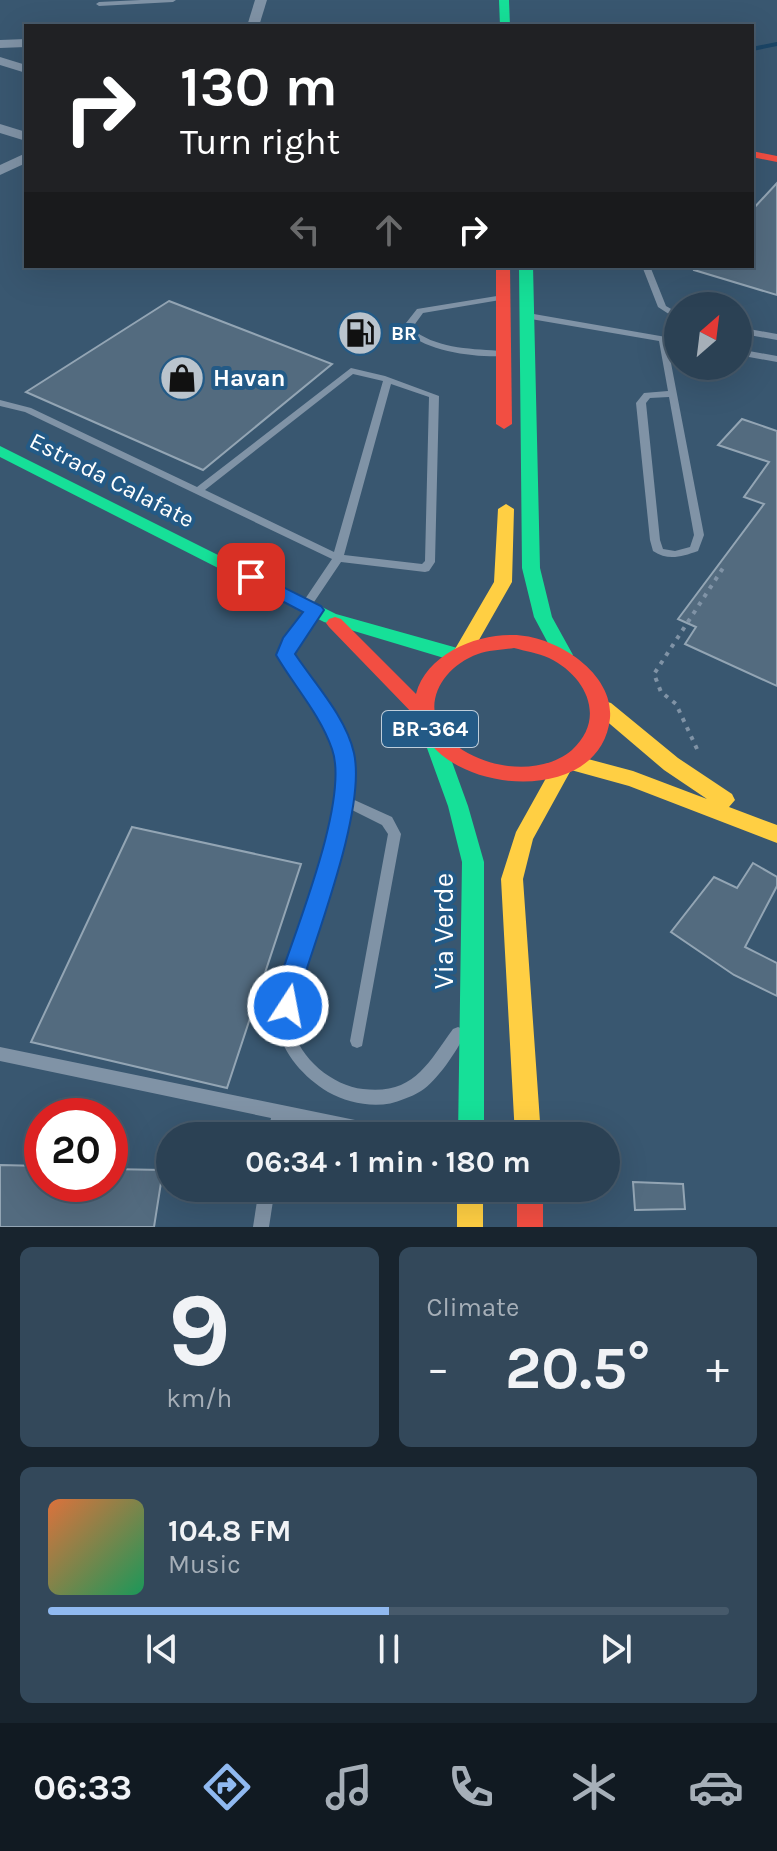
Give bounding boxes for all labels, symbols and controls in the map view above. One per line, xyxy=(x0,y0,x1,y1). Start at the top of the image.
text: 130 m xyxy=(180,54,338,119)
icon: right xyxy=(48,56,152,160)
text: Turn right xyxy=(180,121,340,163)
icon: left xyxy=(283,208,327,252)
icon: ahead xyxy=(367,208,411,252)
icon: right xyxy=(451,208,495,252)
north arrow xyxy=(664,292,752,380)
map controls xyxy=(664,292,752,380)
fuel station icon: BR xyxy=(336,309,384,357)
place label: BR xyxy=(391,322,417,345)
shop icon: Havan xyxy=(158,354,206,402)
place label: Havan xyxy=(213,364,285,392)
street label: Estrada Calafate xyxy=(25,426,199,534)
pin xyxy=(217,543,285,611)
icon: arrive xyxy=(229,555,273,599)
road number: BR-364 xyxy=(382,711,478,747)
street label: Via Verde xyxy=(427,873,460,989)
position arrow xyxy=(246,964,330,1048)
speed limit sign: 20 xyxy=(24,1098,128,1202)
text: 06:34 · 1 min · 180 m xyxy=(245,1144,531,1180)
text: 9 xyxy=(168,1270,231,1391)
text: Climate xyxy=(427,1292,519,1323)
text: 20.5° xyxy=(505,1333,650,1403)
text: − xyxy=(427,1343,450,1394)
text: + xyxy=(706,1343,729,1394)
text: km/h xyxy=(166,1383,232,1414)
text: 104.8 FM xyxy=(168,1513,292,1549)
text: Music xyxy=(168,1549,241,1580)
icon: previous xyxy=(140,1627,184,1671)
icon: pause xyxy=(367,1627,411,1671)
icon: next xyxy=(594,1627,638,1671)
icon: directions xyxy=(199,1759,255,1815)
icon: music xyxy=(321,1759,377,1815)
icon: phone xyxy=(443,1759,499,1815)
icon: climate xyxy=(566,1759,622,1815)
icon: car xyxy=(688,1759,744,1815)
text: 06:33 xyxy=(33,1766,132,1808)

